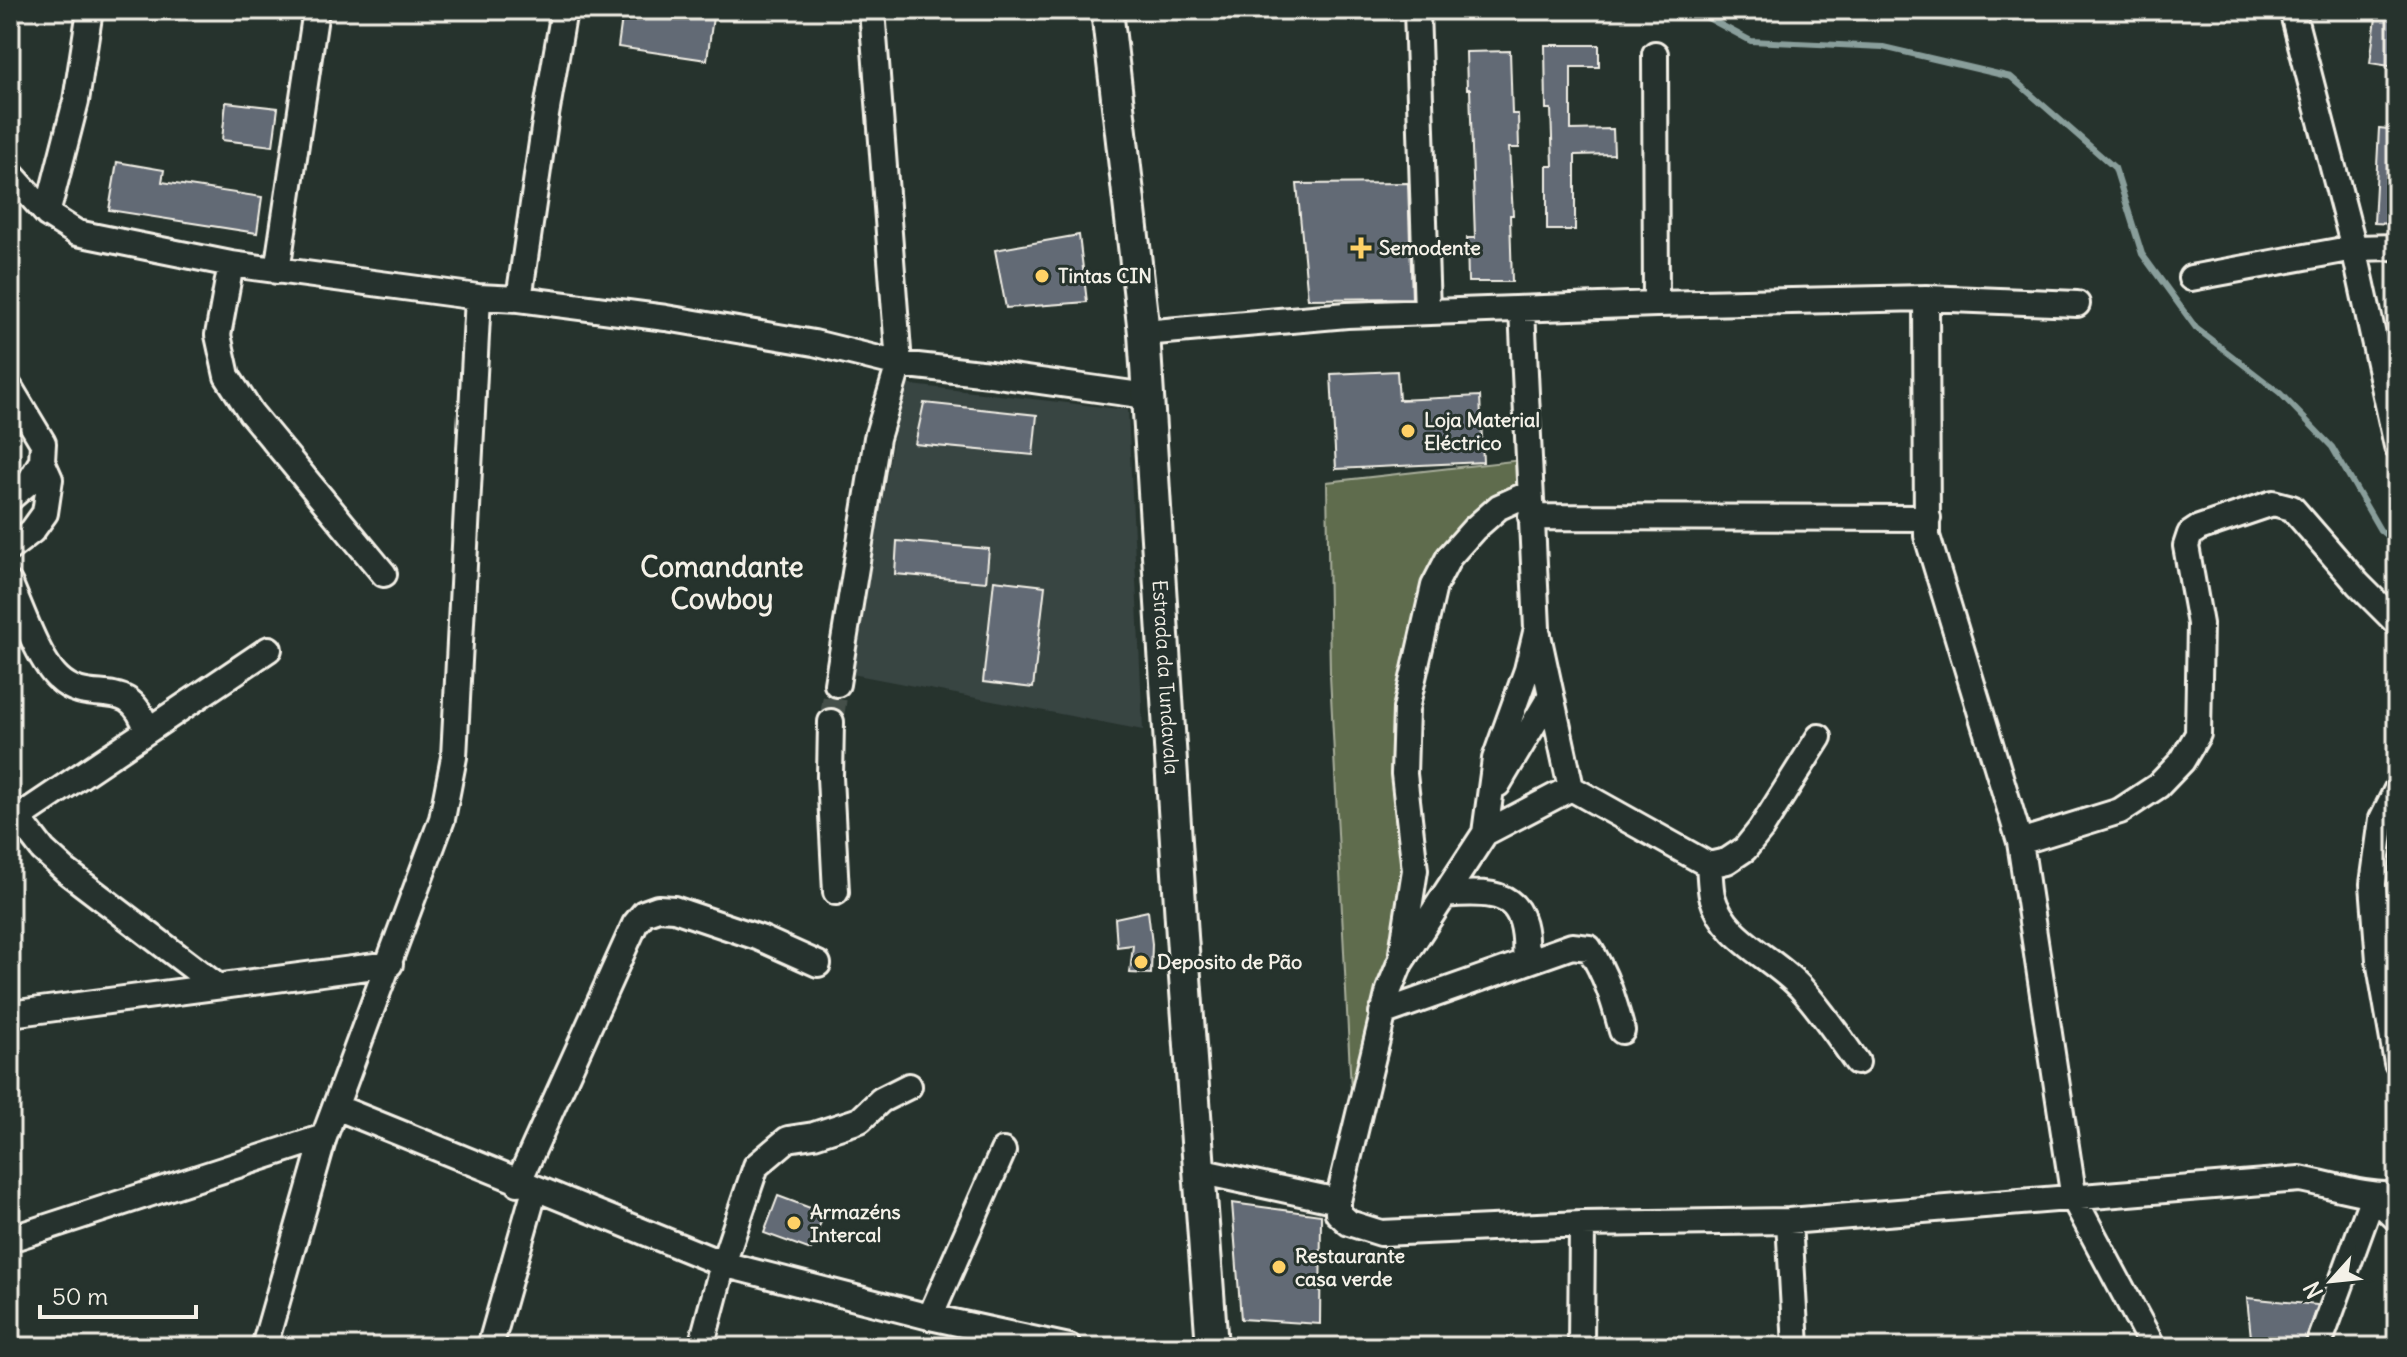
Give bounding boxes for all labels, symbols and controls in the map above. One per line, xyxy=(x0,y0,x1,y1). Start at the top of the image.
place label: Semodente xyxy=(1379,235,1481,260)
marker: Semodente xyxy=(1350,237,1372,259)
place label: Tintas CIN xyxy=(1058,263,1152,288)
marker: Tintas CIN xyxy=(1033,267,1051,285)
place label: Loja Material Eléctrico xyxy=(1424,407,1540,455)
marker: Loja Material Eléctrico xyxy=(1399,422,1417,440)
district label: Comandante Cowboy xyxy=(640,549,804,617)
street label: Estrada da Tundavala xyxy=(1148,579,1185,775)
place label: Deposito de Pão xyxy=(1157,949,1302,974)
marker: Deposito de Pão xyxy=(1132,953,1150,971)
place label: Armazéns Intercal xyxy=(810,1199,901,1247)
marker: Armazéns Intercal xyxy=(785,1214,803,1232)
north arrow xyxy=(2291,1241,2371,1321)
place label: Restaurante casa verde xyxy=(1295,1243,1405,1291)
marker: Restaurante casa verde xyxy=(1270,1258,1288,1276)
scale bar xyxy=(40,1269,196,1319)
text: N xyxy=(2297,1277,2329,1303)
text: 50 m xyxy=(52,1281,108,1311)

